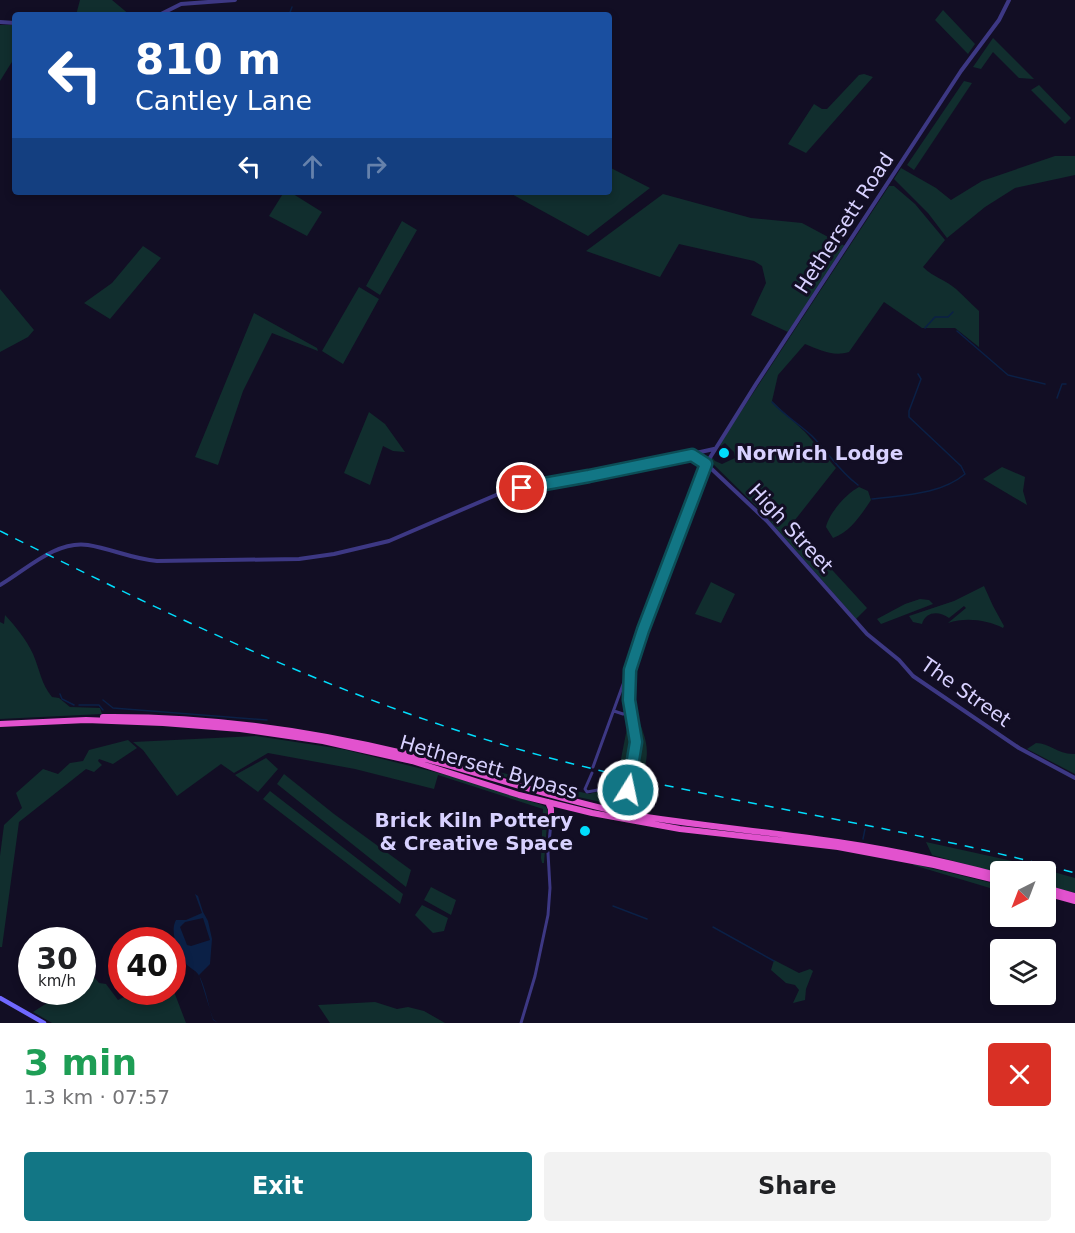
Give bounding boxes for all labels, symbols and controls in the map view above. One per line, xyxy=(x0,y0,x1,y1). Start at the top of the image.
text: 810 m xyxy=(135,35,281,84)
icon: left xyxy=(36,36,114,114)
text: Cantley Lane xyxy=(135,85,312,116)
street label: Hethersett Road xyxy=(789,148,899,298)
icon: left xyxy=(233,150,266,183)
icon: ahead xyxy=(296,150,329,183)
icon: right xyxy=(359,150,392,183)
place label: Norwich Lodge xyxy=(736,441,903,465)
marker: Norwich Lodge xyxy=(717,446,731,460)
pin xyxy=(496,462,547,513)
icon: arrive xyxy=(505,471,538,504)
street label: High Street xyxy=(744,478,838,578)
street label: The Street xyxy=(916,652,1016,732)
street label: Hethersett Bypass xyxy=(397,730,581,804)
position arrow xyxy=(596,758,660,822)
place label: Brick Kiln Pottery & Creative Space xyxy=(375,808,573,855)
marker: Brick Kiln Pottery & Creative Space xyxy=(578,824,592,838)
north arrow xyxy=(990,861,1056,927)
map controls xyxy=(990,861,1056,1005)
speed limit sign: 40 xyxy=(108,927,186,1005)
button: layers xyxy=(990,939,1056,1005)
text: 30 xyxy=(36,941,78,976)
text: km/h xyxy=(38,972,76,990)
text: 3 min xyxy=(24,1042,137,1083)
button: close xyxy=(988,1043,1051,1106)
text: 1.3 km · 07:57 xyxy=(24,1085,170,1109)
button: Exit xyxy=(24,1152,532,1221)
button: Share xyxy=(544,1152,1051,1221)

